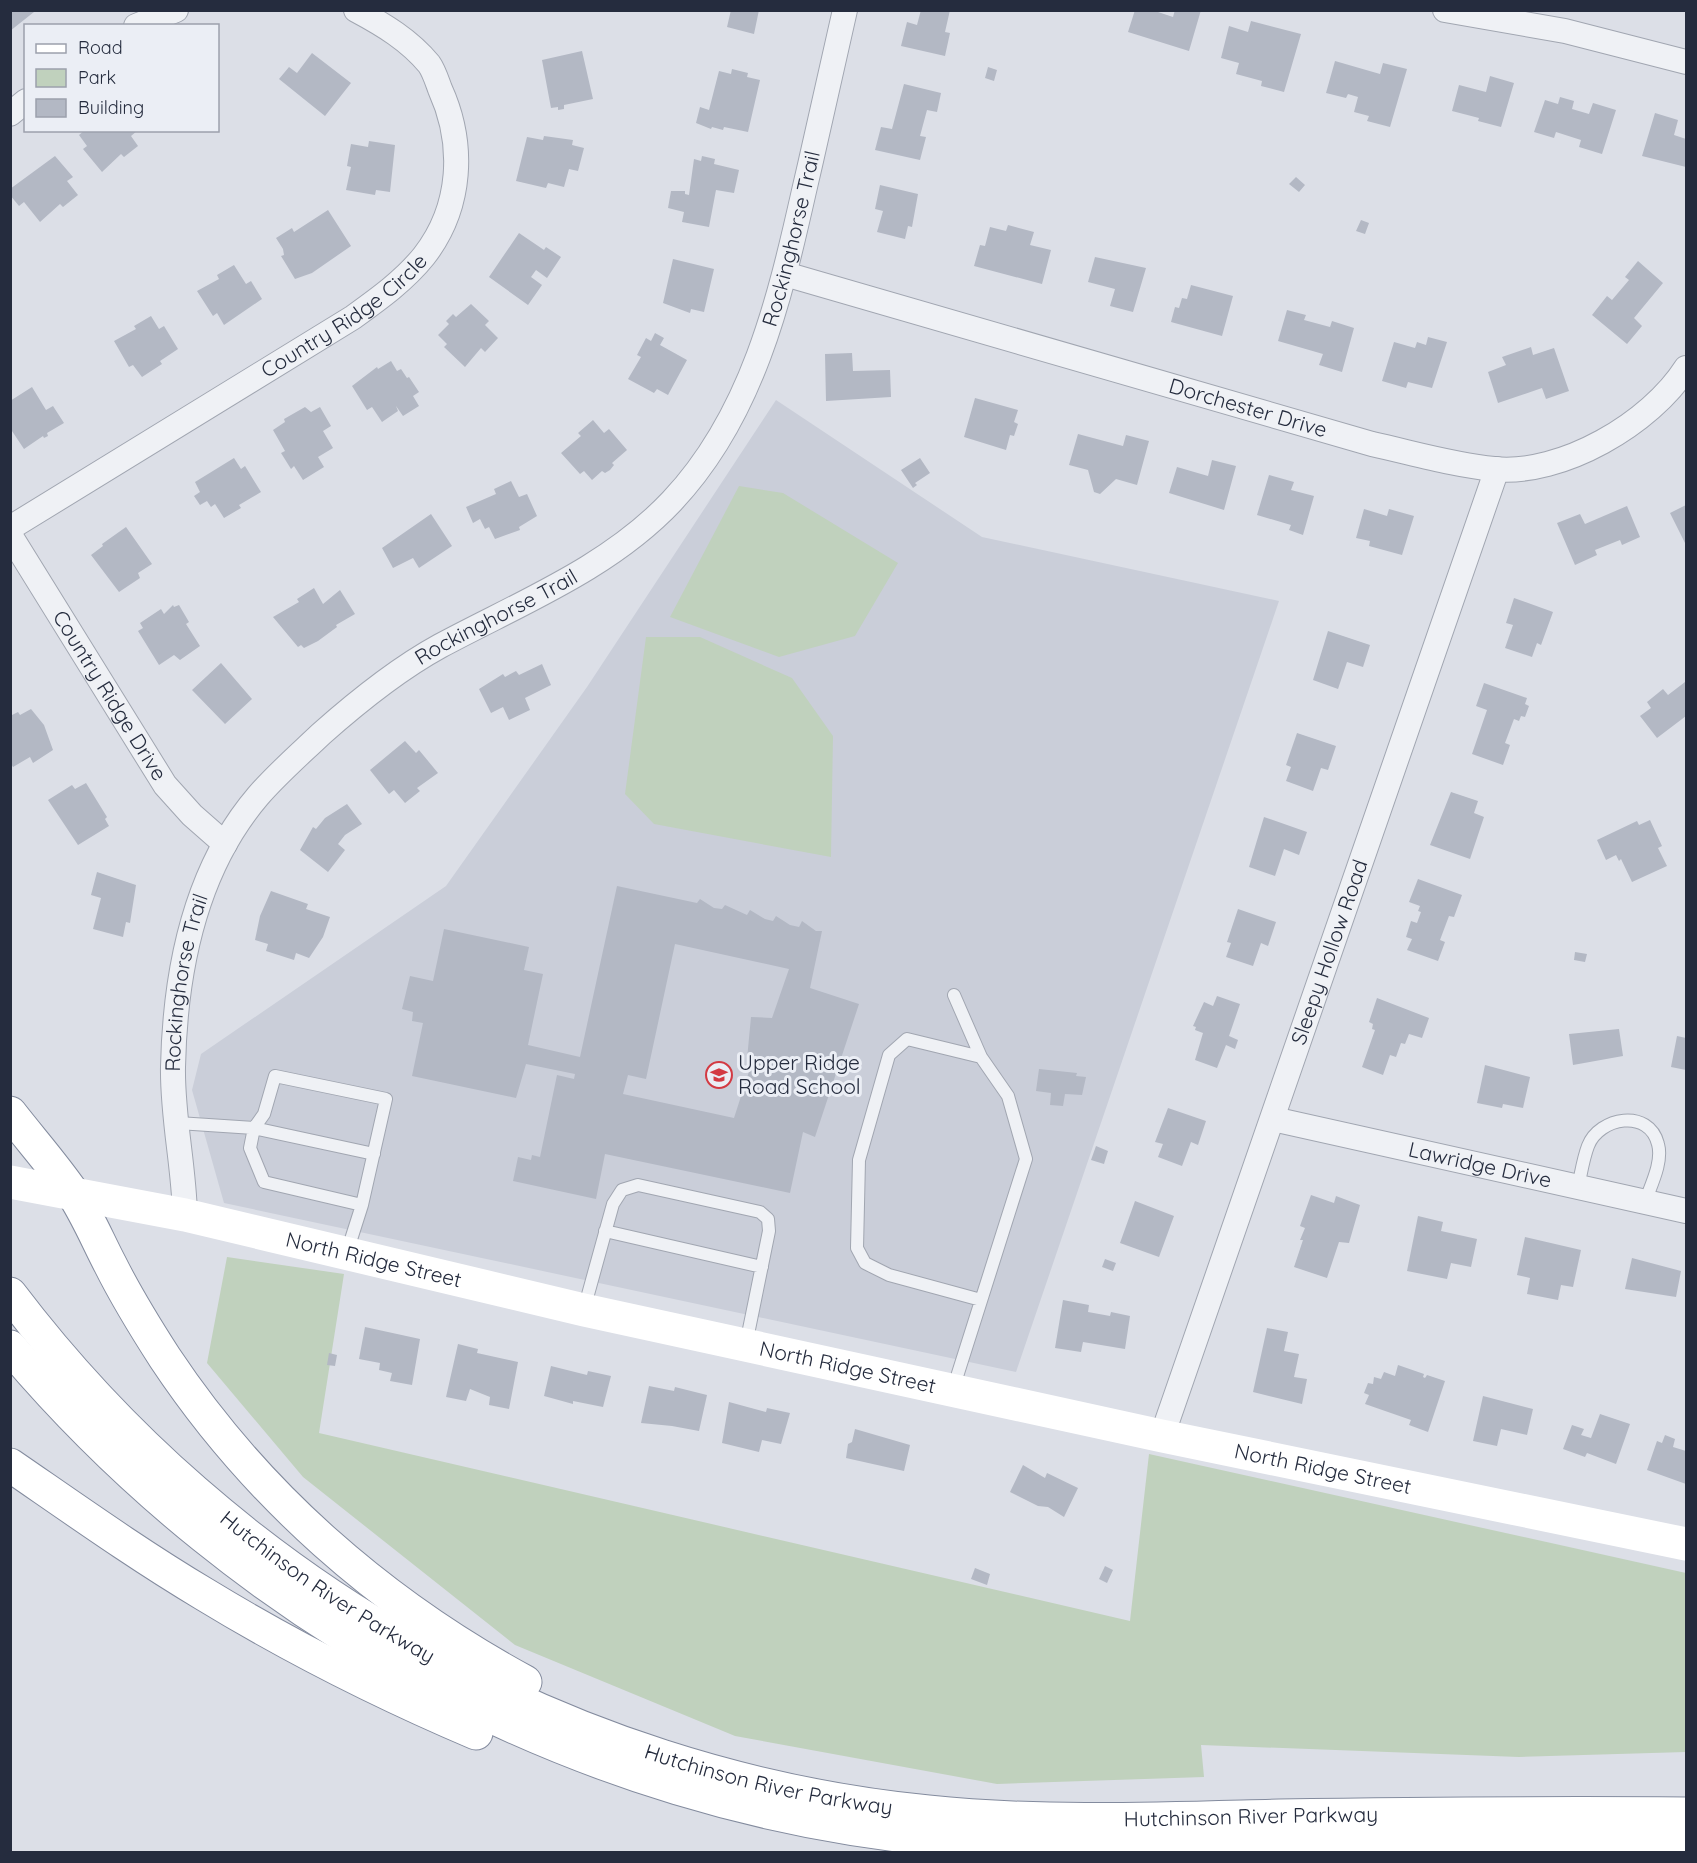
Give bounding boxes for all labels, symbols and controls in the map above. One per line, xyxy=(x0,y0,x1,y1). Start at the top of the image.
legend xyxy=(24,24,219,132)
text: Road xyxy=(78,36,123,59)
text: Park xyxy=(78,66,116,89)
text: Building xyxy=(78,96,144,119)
street label: Rockinghorse Trail xyxy=(756,148,825,329)
street label: Country Ridge Circle xyxy=(256,248,432,383)
street label: Dorchester Drive xyxy=(1166,372,1330,442)
street label: Rockinghorse Trail xyxy=(409,563,582,670)
street label: Country Ridge Drive xyxy=(48,605,173,785)
street label: Sleepy Hollow Road xyxy=(1285,856,1373,1048)
street label: Rockinghorse Trail xyxy=(159,890,213,1072)
place label: Upper Ridge Road School xyxy=(738,1049,861,1099)
school or university icon: Upper Ridge Road School xyxy=(704,1060,734,1090)
street label: Lawridge Drive xyxy=(1406,1136,1554,1193)
street label: North Ridge Street xyxy=(283,1225,464,1292)
street label: North Ridge Street xyxy=(757,1335,938,1398)
street label: North Ridge Street xyxy=(1232,1437,1414,1499)
street label: Hutchinson River Parkway xyxy=(215,1505,440,1668)
street label: Hutchinson River Parkway xyxy=(641,1737,894,1820)
street label: Hutchinson River Parkway xyxy=(1124,1801,1378,1832)

